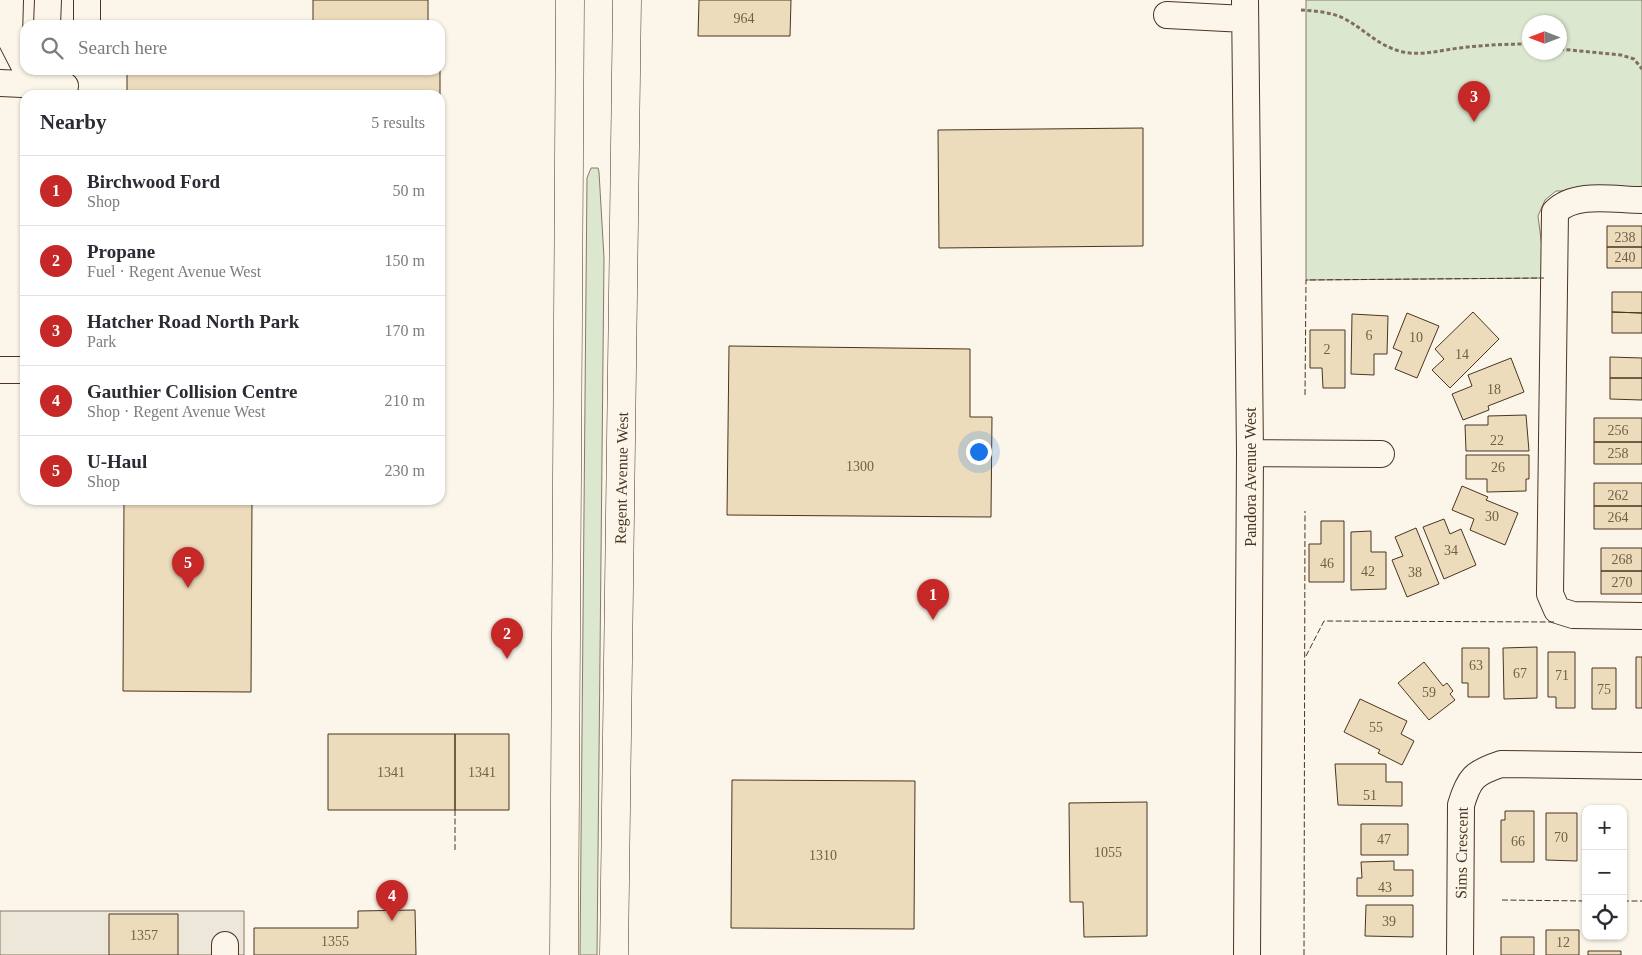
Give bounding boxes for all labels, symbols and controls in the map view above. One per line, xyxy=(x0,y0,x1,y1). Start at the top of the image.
house number: 964 xyxy=(734,11,755,26)
north arrow xyxy=(1522,15,1567,60)
search box xyxy=(20,20,445,75)
icon: search xyxy=(38,34,66,62)
text: Search here xyxy=(78,37,167,58)
pin: 3 xyxy=(1458,81,1490,122)
text: Nearby xyxy=(40,110,107,134)
text: 5 results xyxy=(371,114,425,131)
text: Birchwood Ford xyxy=(87,171,220,192)
text: 1 xyxy=(52,182,60,199)
text: 50 m xyxy=(393,182,425,199)
text: Shop xyxy=(87,193,120,210)
house number: 238 xyxy=(1615,230,1636,245)
text: Propane xyxy=(87,241,155,262)
house number: 240 xyxy=(1615,250,1636,265)
text: 2 xyxy=(52,252,60,269)
text: 150 m xyxy=(385,252,425,269)
text: Fuel · Regent Avenue West xyxy=(87,263,261,280)
text: Hatcher Road North Park xyxy=(87,311,299,332)
text: 3 xyxy=(52,322,60,339)
text: 170 m xyxy=(385,322,425,339)
house number: 6 xyxy=(1366,328,1373,343)
house number: 10 xyxy=(1409,330,1423,345)
text: Park xyxy=(87,333,116,350)
house number: 2 xyxy=(1324,342,1331,357)
house number: 14 xyxy=(1455,347,1469,362)
text: Gauthier Collision Centre xyxy=(87,381,297,402)
house number: 18 xyxy=(1487,382,1501,397)
text: 4 xyxy=(52,392,60,409)
text: 210 m xyxy=(385,392,425,409)
text: Shop · Regent Avenue West xyxy=(87,403,266,420)
street label: Pandora Avenue West xyxy=(1242,407,1259,547)
street label: Regent Avenue West xyxy=(612,411,632,544)
house number: 256 xyxy=(1608,423,1629,438)
house number: 22 xyxy=(1490,433,1504,448)
your location xyxy=(966,439,992,465)
house number: 258 xyxy=(1608,446,1629,461)
text: U-Haul xyxy=(87,451,147,472)
house number: 1300 xyxy=(846,459,874,474)
house number: 26 xyxy=(1491,460,1505,475)
text: 5 xyxy=(52,462,60,479)
text: 230 m xyxy=(385,462,425,479)
text: Shop xyxy=(87,473,120,490)
house number: 262 xyxy=(1608,488,1629,503)
house number: 30 xyxy=(1485,509,1499,524)
house number: 264 xyxy=(1608,510,1629,525)
house number: 34 xyxy=(1444,543,1458,558)
pin: 5 xyxy=(172,547,204,588)
house number: 268 xyxy=(1612,552,1633,567)
house number: 46 xyxy=(1320,556,1334,571)
house number: 42 xyxy=(1361,564,1375,579)
house number: 38 xyxy=(1408,565,1422,580)
house number: 270 xyxy=(1612,575,1633,590)
pin: 1 xyxy=(917,579,949,620)
pin: 2 xyxy=(491,618,523,659)
house number: 63 xyxy=(1469,658,1483,673)
house number: 67 xyxy=(1513,666,1527,681)
house number: 71 xyxy=(1555,668,1569,683)
house number: 75 xyxy=(1597,682,1611,697)
house number: 59 xyxy=(1422,685,1436,700)
house number: 55 xyxy=(1369,720,1383,735)
house number: 1341 xyxy=(377,765,405,780)
house number: 1341 xyxy=(468,765,496,780)
house number: 51 xyxy=(1363,788,1377,803)
map controls xyxy=(1582,805,1627,940)
button: + xyxy=(1582,805,1627,850)
street label: Sims Crescent xyxy=(1452,806,1471,899)
house number: 70 xyxy=(1554,830,1568,845)
house number: 47 xyxy=(1377,832,1391,847)
house number: 66 xyxy=(1511,834,1525,849)
house number: 1055 xyxy=(1094,845,1122,860)
house number: 1310 xyxy=(809,848,837,863)
button: − xyxy=(1582,850,1627,895)
pin: 4 xyxy=(376,880,408,921)
house number: 43 xyxy=(1378,880,1392,895)
button: locate xyxy=(1582,895,1627,940)
house number: 39 xyxy=(1382,914,1396,929)
house number: 1357 xyxy=(130,928,158,943)
house number: 1355 xyxy=(321,934,349,949)
house number: 12 xyxy=(1556,935,1570,950)

